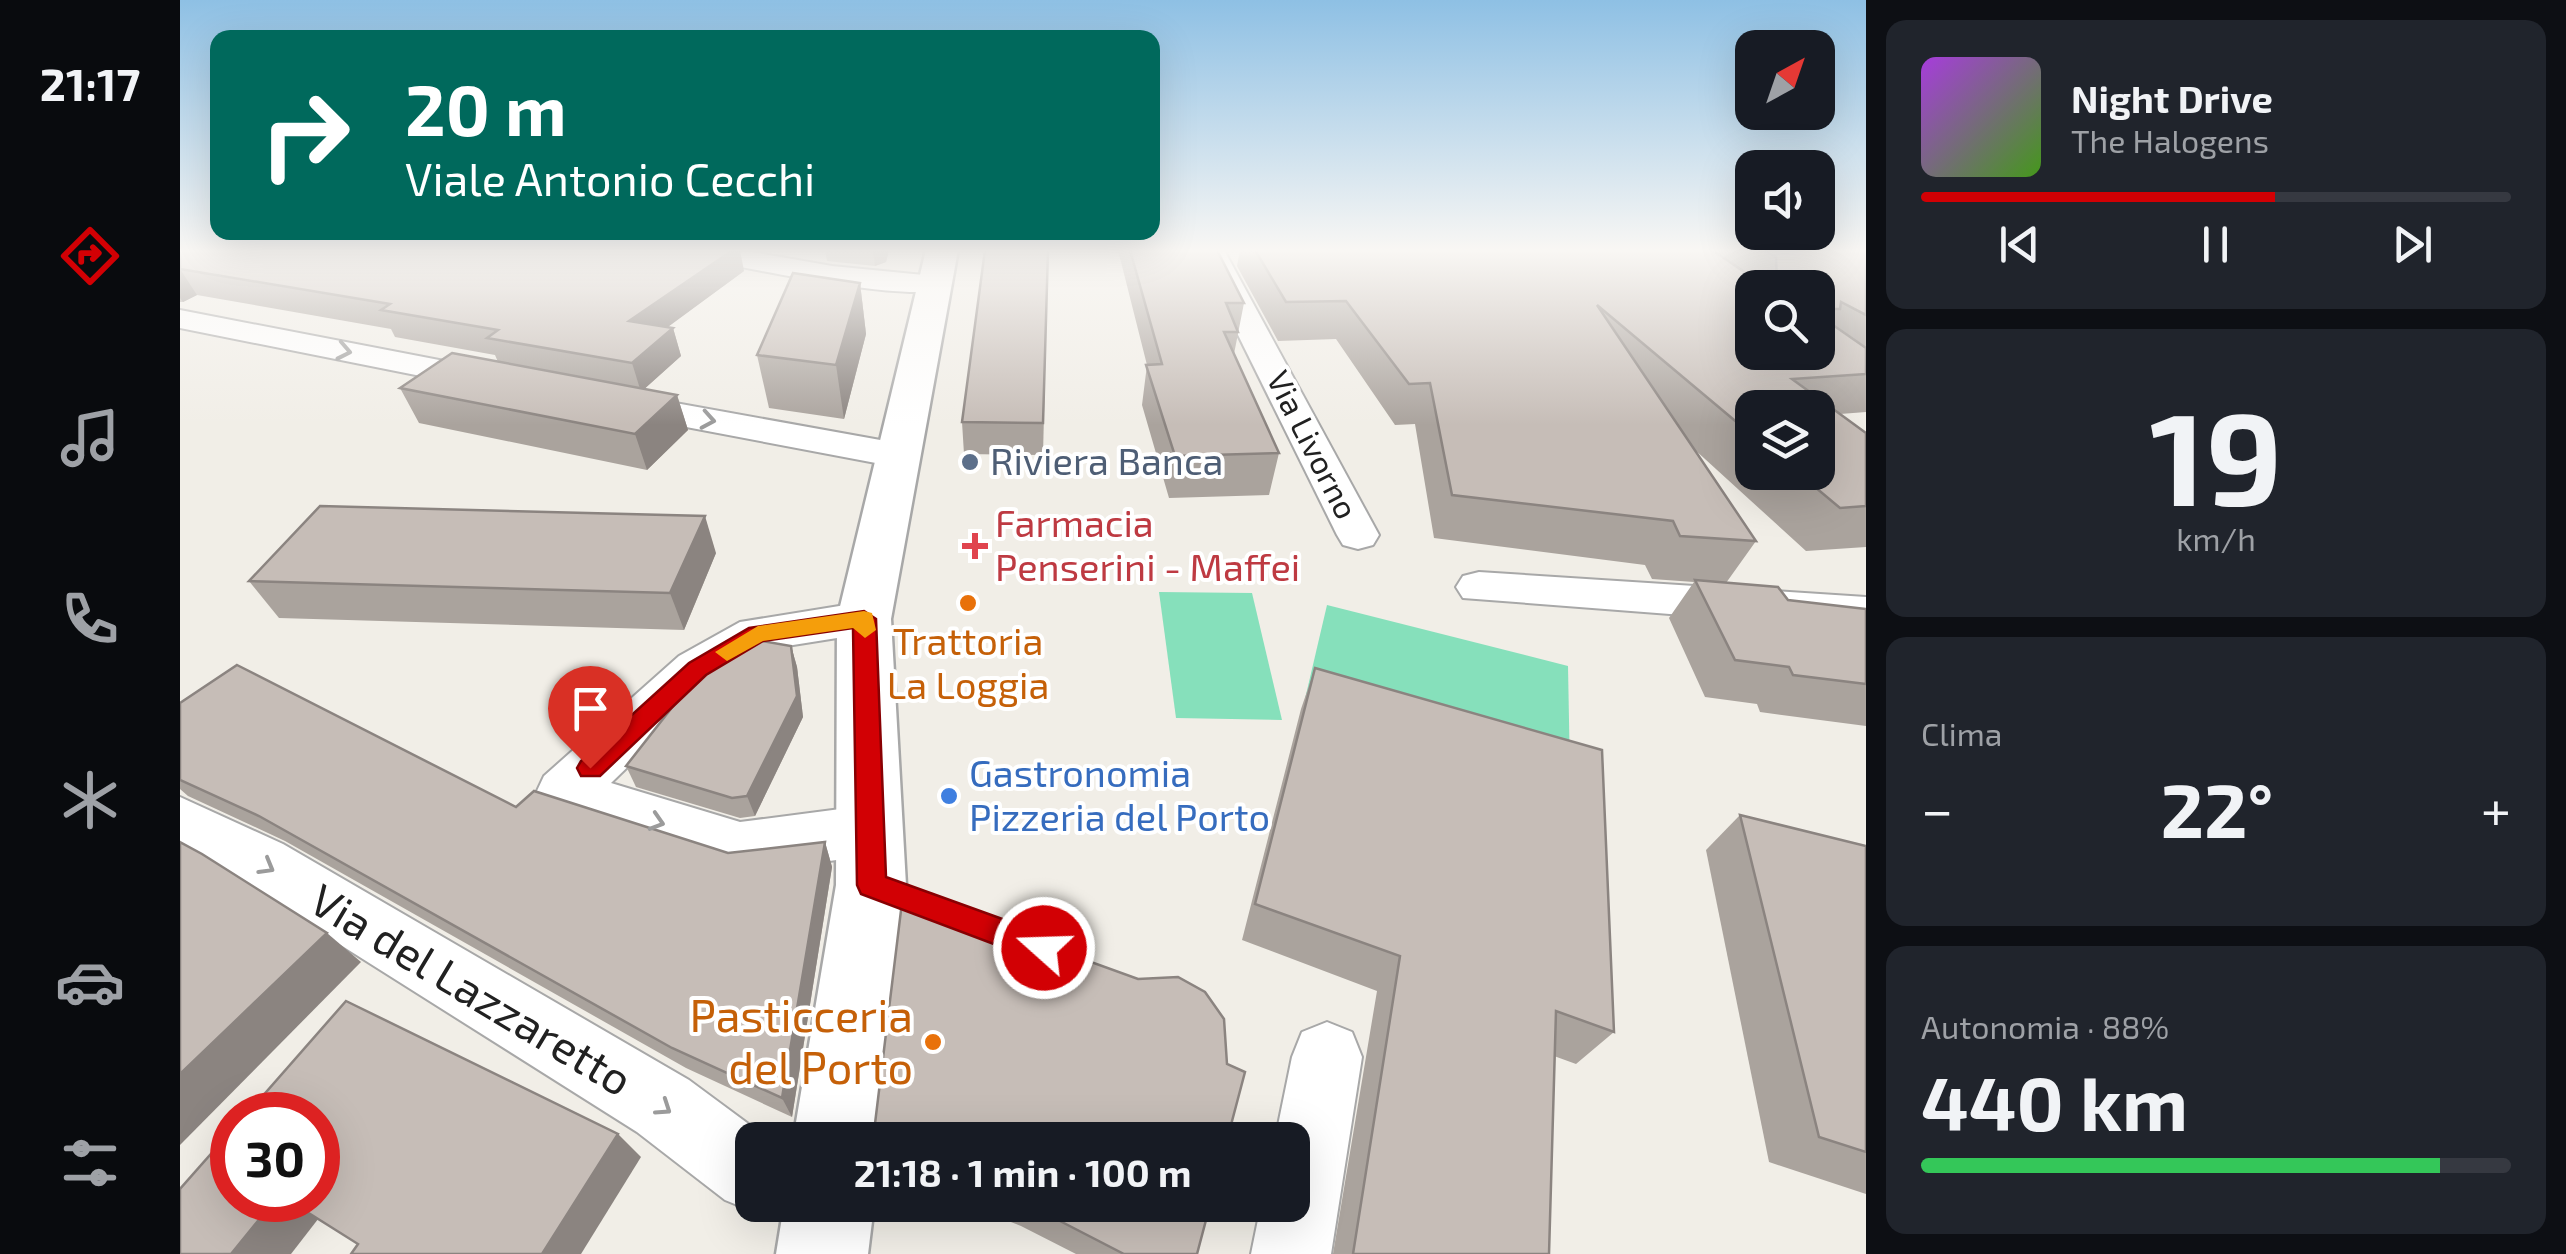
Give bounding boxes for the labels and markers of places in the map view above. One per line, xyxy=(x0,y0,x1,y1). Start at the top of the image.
place label: Riviera Banca xyxy=(990,437,1223,483)
marker: Riviera Banca xyxy=(959,451,981,473)
place label: Farmacia Penserini - Maffei xyxy=(995,499,1300,589)
marker: Farmacia Penserini - Maffei xyxy=(964,535,986,557)
marker: Trattoria La Loggia xyxy=(957,592,979,614)
place label: Trattoria La Loggia xyxy=(887,617,1049,707)
pin xyxy=(548,666,633,769)
place label: Gastronomia Pizzeria del Porto xyxy=(969,749,1270,839)
marker: Gastronomia Pizzeria del Porto xyxy=(938,785,960,807)
place label: Pasticceria del Porto xyxy=(689,987,913,1093)
marker: Pasticceria del Porto xyxy=(922,1031,944,1053)

